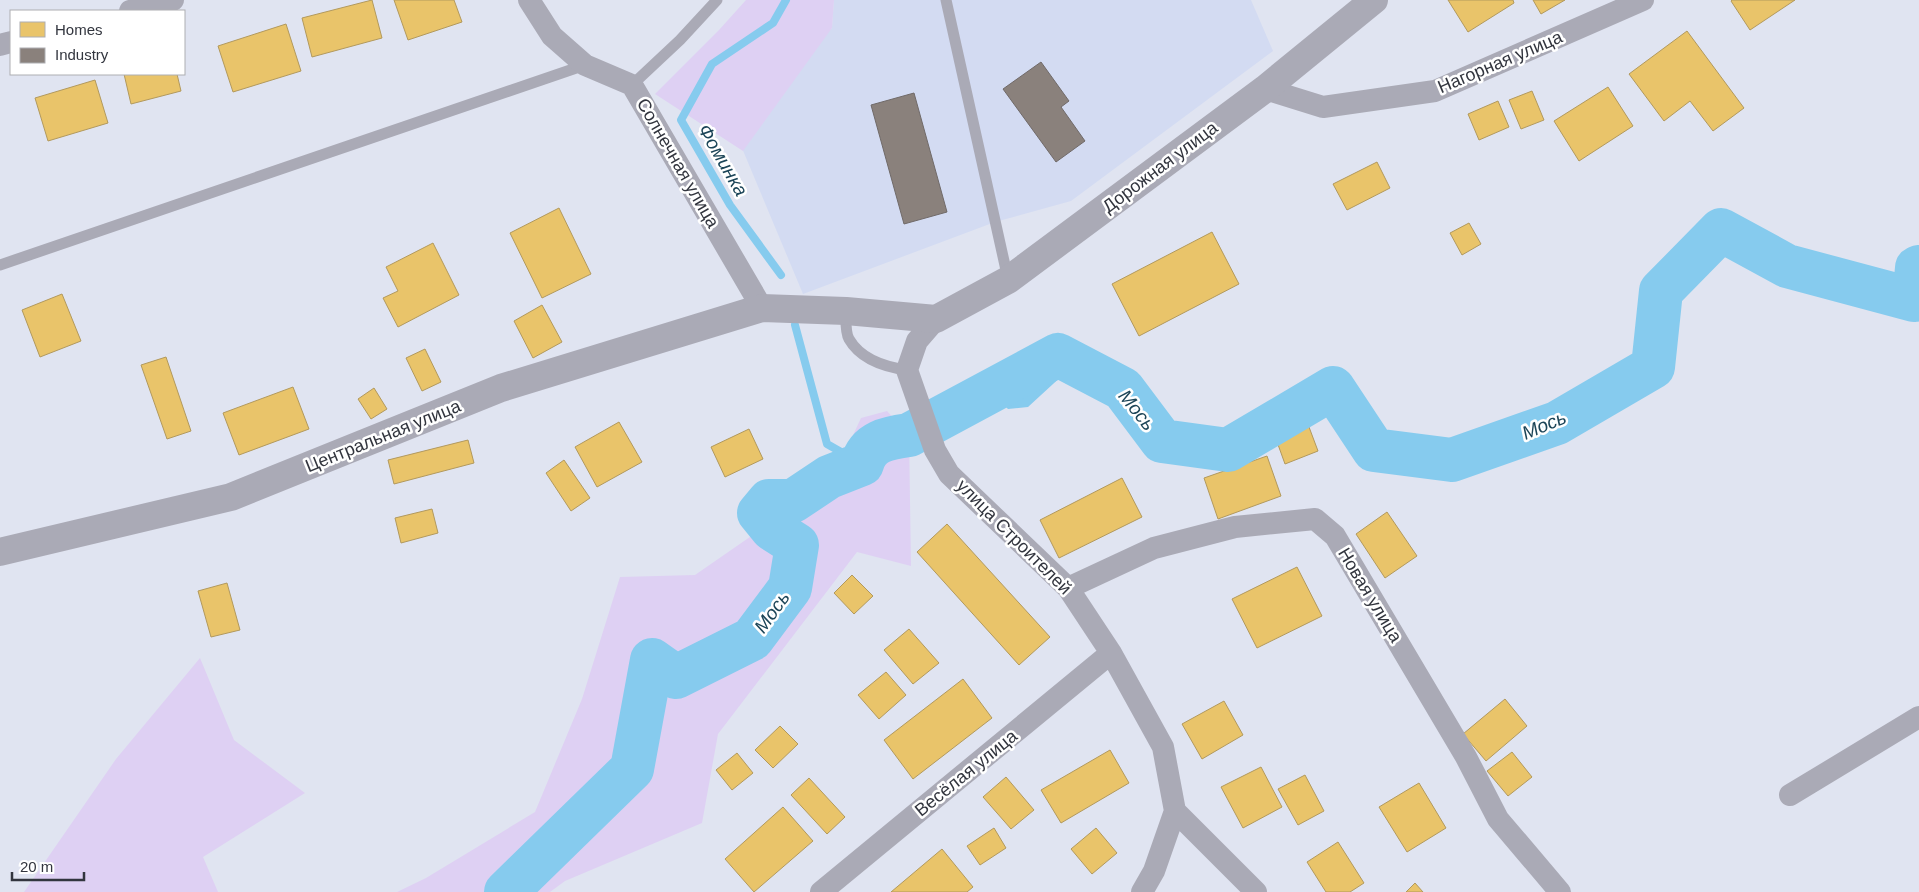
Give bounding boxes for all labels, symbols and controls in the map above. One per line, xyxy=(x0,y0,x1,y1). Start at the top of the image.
legend xyxy=(10,10,185,75)
text: Homes xyxy=(55,21,103,38)
street label: Нагорная улица xyxy=(1435,26,1566,97)
text: Industry xyxy=(55,46,109,63)
street label: Солнечная улица xyxy=(633,95,724,232)
street label: Дорожная улица xyxy=(1099,117,1222,217)
water label: Фоминка xyxy=(694,120,752,200)
water label: Мось xyxy=(1114,386,1160,434)
street label: Центральная улица xyxy=(302,395,464,476)
water label: Мось xyxy=(1519,406,1569,444)
street label: улица Строителей xyxy=(953,476,1075,598)
street label: Новая улица xyxy=(1334,544,1407,647)
water label: Мось xyxy=(750,587,794,637)
street label: Весёлая улица xyxy=(911,725,1022,820)
scale bar xyxy=(12,850,85,882)
text: 20 m xyxy=(20,858,53,875)

